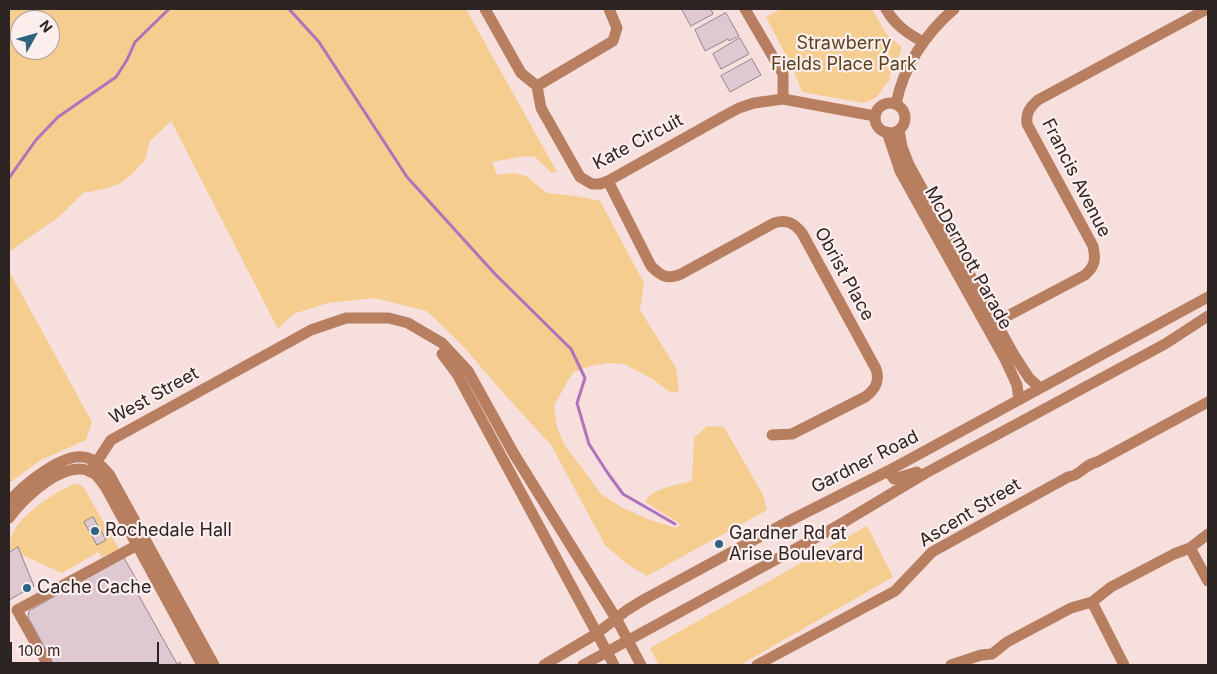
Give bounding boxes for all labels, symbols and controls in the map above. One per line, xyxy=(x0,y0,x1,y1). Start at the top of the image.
north arrow xyxy=(10,10,60,60)
text: N xyxy=(36,17,56,36)
park label: Strawberry Fields Place Park xyxy=(771,33,917,76)
street label: Kate Circuit xyxy=(589,109,687,175)
street label: Francis Avenue xyxy=(1037,115,1115,241)
street label: McDermott Parade xyxy=(920,183,1016,333)
street label: Obrist Place xyxy=(809,224,879,324)
street label: West Street xyxy=(106,363,202,429)
street label: Gardner Road xyxy=(808,426,922,498)
street label: Ascent Street xyxy=(915,474,1025,552)
place label: Rochedale Hall xyxy=(105,520,232,542)
place label: Gardner Rd at Arise Boulevard xyxy=(729,523,863,566)
marker: Rochedale Hall xyxy=(89,525,101,537)
marker: Gardner Rd at Arise Boulevard xyxy=(713,538,725,550)
place label: Cache Cache xyxy=(37,577,151,599)
marker: Cache Cache xyxy=(21,582,33,594)
scale bar xyxy=(12,632,161,664)
text: 100 m xyxy=(18,641,60,660)

